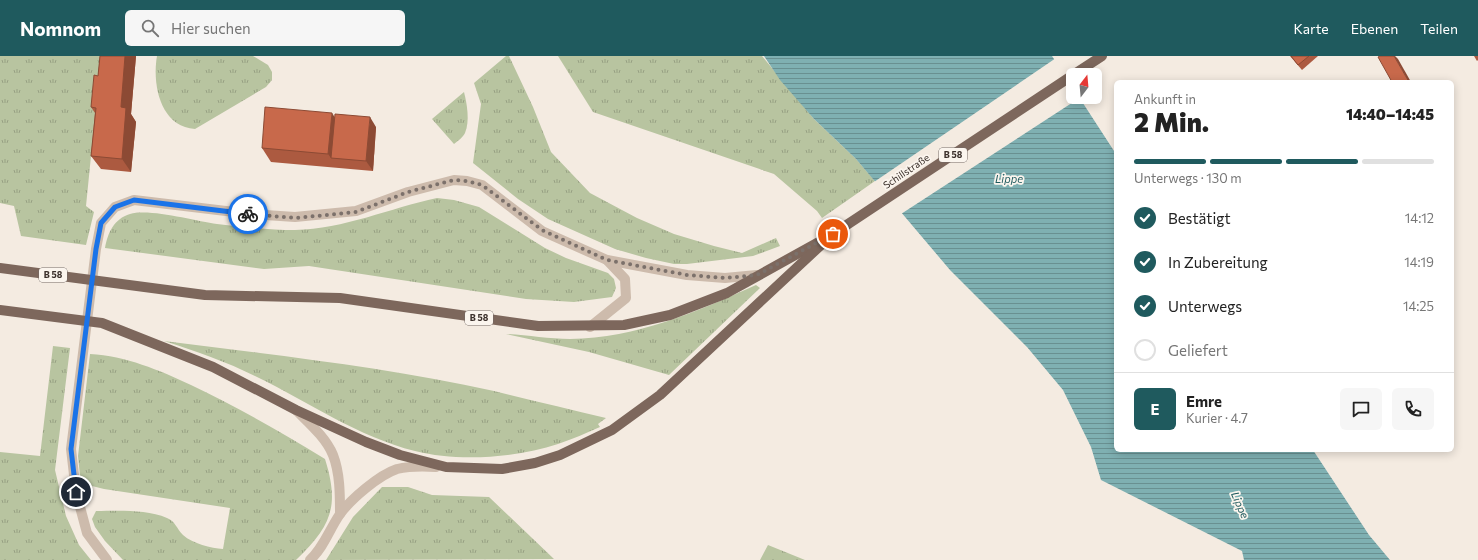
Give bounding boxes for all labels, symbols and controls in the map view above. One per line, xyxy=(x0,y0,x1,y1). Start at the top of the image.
search box xyxy=(125,10,405,46)
text: Nomnom xyxy=(20,17,101,40)
icon: search xyxy=(139,17,161,39)
text: Hier suchen xyxy=(171,19,251,37)
text: Karte xyxy=(1293,20,1329,37)
text: Ebenen xyxy=(1351,20,1398,37)
text: Teilen xyxy=(1420,20,1458,37)
north arrow xyxy=(1066,68,1102,104)
map controls xyxy=(1066,68,1102,104)
text: Ankunft in xyxy=(1134,91,1196,107)
text: 14:40–14:45 xyxy=(1346,105,1434,123)
text: 2 Min. xyxy=(1134,106,1209,137)
road number: B 58 xyxy=(939,148,967,162)
street label: Schillstraße xyxy=(881,151,931,191)
text: Unterwegs · 130 m xyxy=(1134,170,1242,186)
water label: Lippe xyxy=(995,172,1023,185)
courier xyxy=(228,194,268,234)
icon: bike xyxy=(237,203,259,225)
icon: check xyxy=(1134,207,1156,229)
text: Bestätigt xyxy=(1168,209,1231,227)
text: 14:12 xyxy=(1405,210,1434,226)
pin xyxy=(816,217,850,251)
icon: bag xyxy=(822,223,844,245)
icon: check xyxy=(1134,251,1156,273)
text: In Zubereitung xyxy=(1168,253,1268,271)
text: 14:19 xyxy=(1404,254,1434,270)
road number: B 58 xyxy=(39,268,67,282)
icon: check xyxy=(1134,295,1156,317)
text: Unterwegs xyxy=(1168,297,1242,315)
text: 14:25 xyxy=(1403,298,1434,314)
road number: B 58 xyxy=(465,311,493,325)
text: Geliefert xyxy=(1168,341,1228,359)
button: chat xyxy=(1340,388,1382,430)
button: phone xyxy=(1392,388,1434,430)
text: Emre xyxy=(1186,392,1222,410)
text: E xyxy=(1151,400,1159,418)
text: Kurier · 4.7 xyxy=(1186,410,1248,426)
pin xyxy=(59,475,93,509)
icon: home xyxy=(65,481,87,503)
water label: Lippe xyxy=(1229,489,1252,520)

